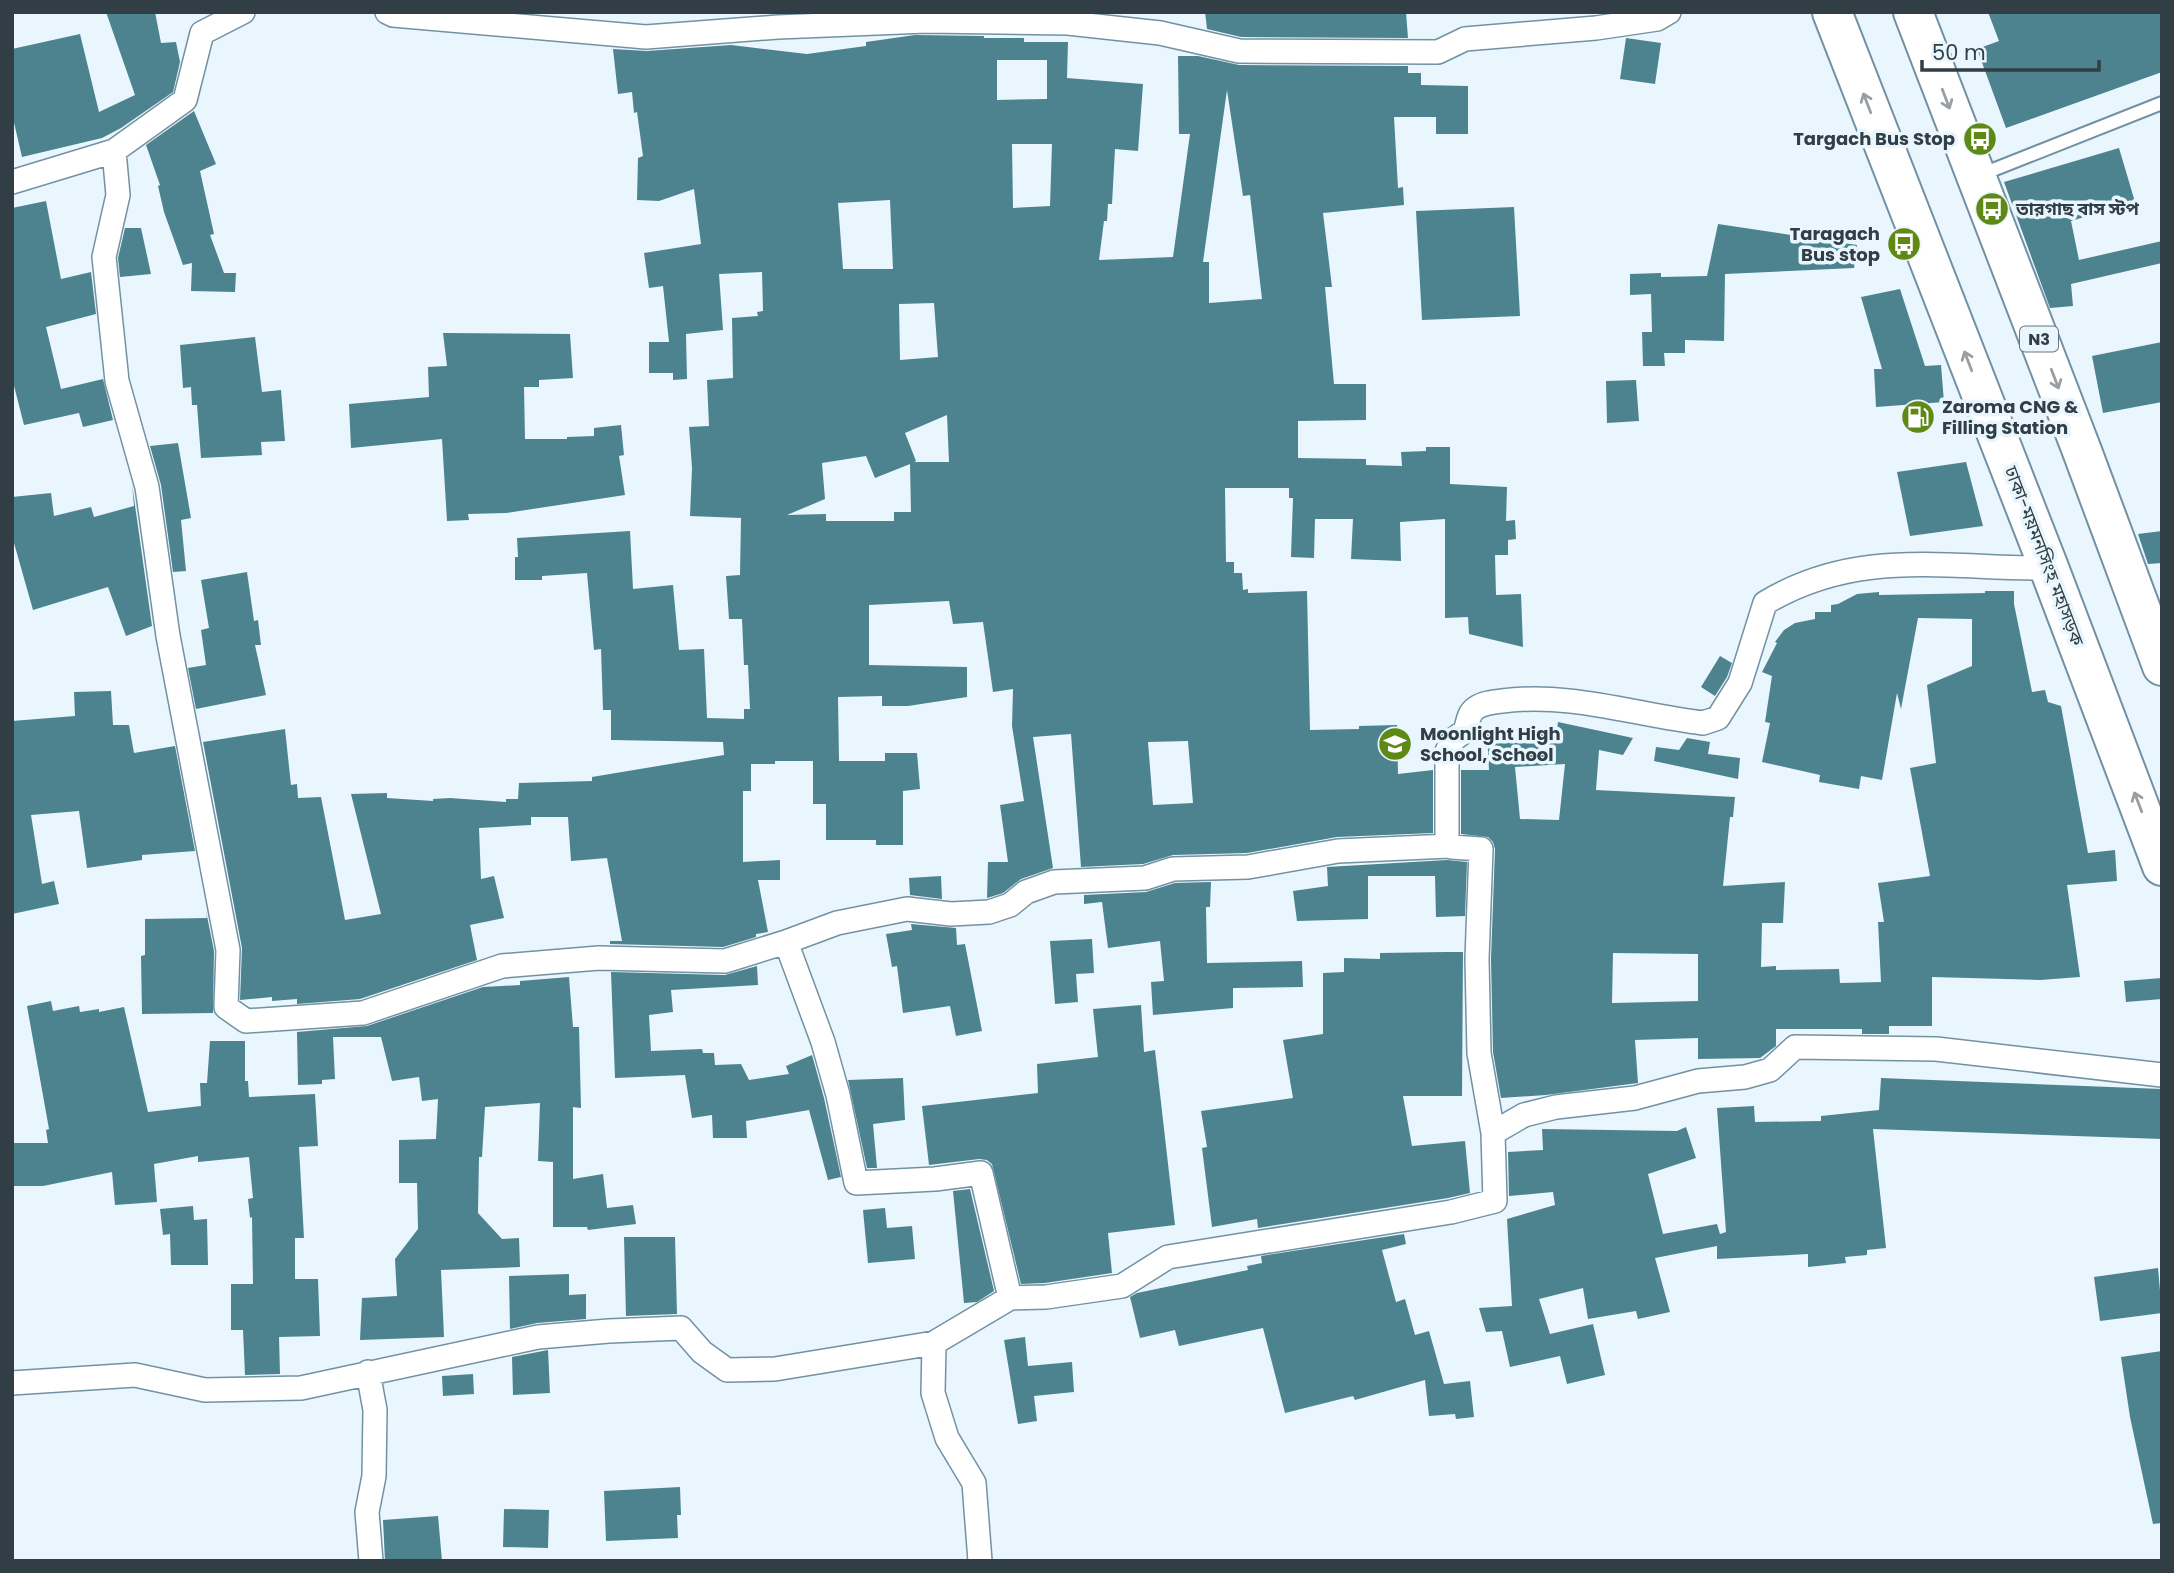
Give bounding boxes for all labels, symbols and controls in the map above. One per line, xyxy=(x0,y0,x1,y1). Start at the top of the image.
scale bar xyxy=(1922,28,2099,72)
text: 50 m xyxy=(1932,38,1986,67)
one-way arrow xyxy=(1941,87,1954,109)
one-way arrow xyxy=(1860,93,1873,115)
bus stop icon: Targach Bus Stop xyxy=(1961,120,1999,158)
place label: Targach Bus Stop xyxy=(1793,126,1955,151)
bus stop icon: তারগাছ বাস স্টপ xyxy=(1973,190,2011,228)
place label: তারগাছ বাস স্টপ xyxy=(2015,196,2139,221)
place label: Taragach Bus stop xyxy=(1790,221,1880,267)
bus stop icon: Taragach Bus stop xyxy=(1885,225,1923,263)
road number: N3 xyxy=(2020,326,2058,352)
one-way arrow xyxy=(1961,350,1974,372)
one-way arrow xyxy=(2049,368,2062,390)
place label: Zaroma CNG & Filling Station xyxy=(1942,394,2079,440)
fuel station icon: Zaroma CNG & Filling Station xyxy=(1899,398,1937,436)
street label: ঢাকা-ময়মনসিংহ মহাসড়ক xyxy=(1998,462,2090,650)
place label: Moonlight High School, School xyxy=(1420,721,1561,767)
school or university icon: Moonlight High School, School xyxy=(1376,725,1414,763)
one-way arrow xyxy=(2130,791,2143,813)

